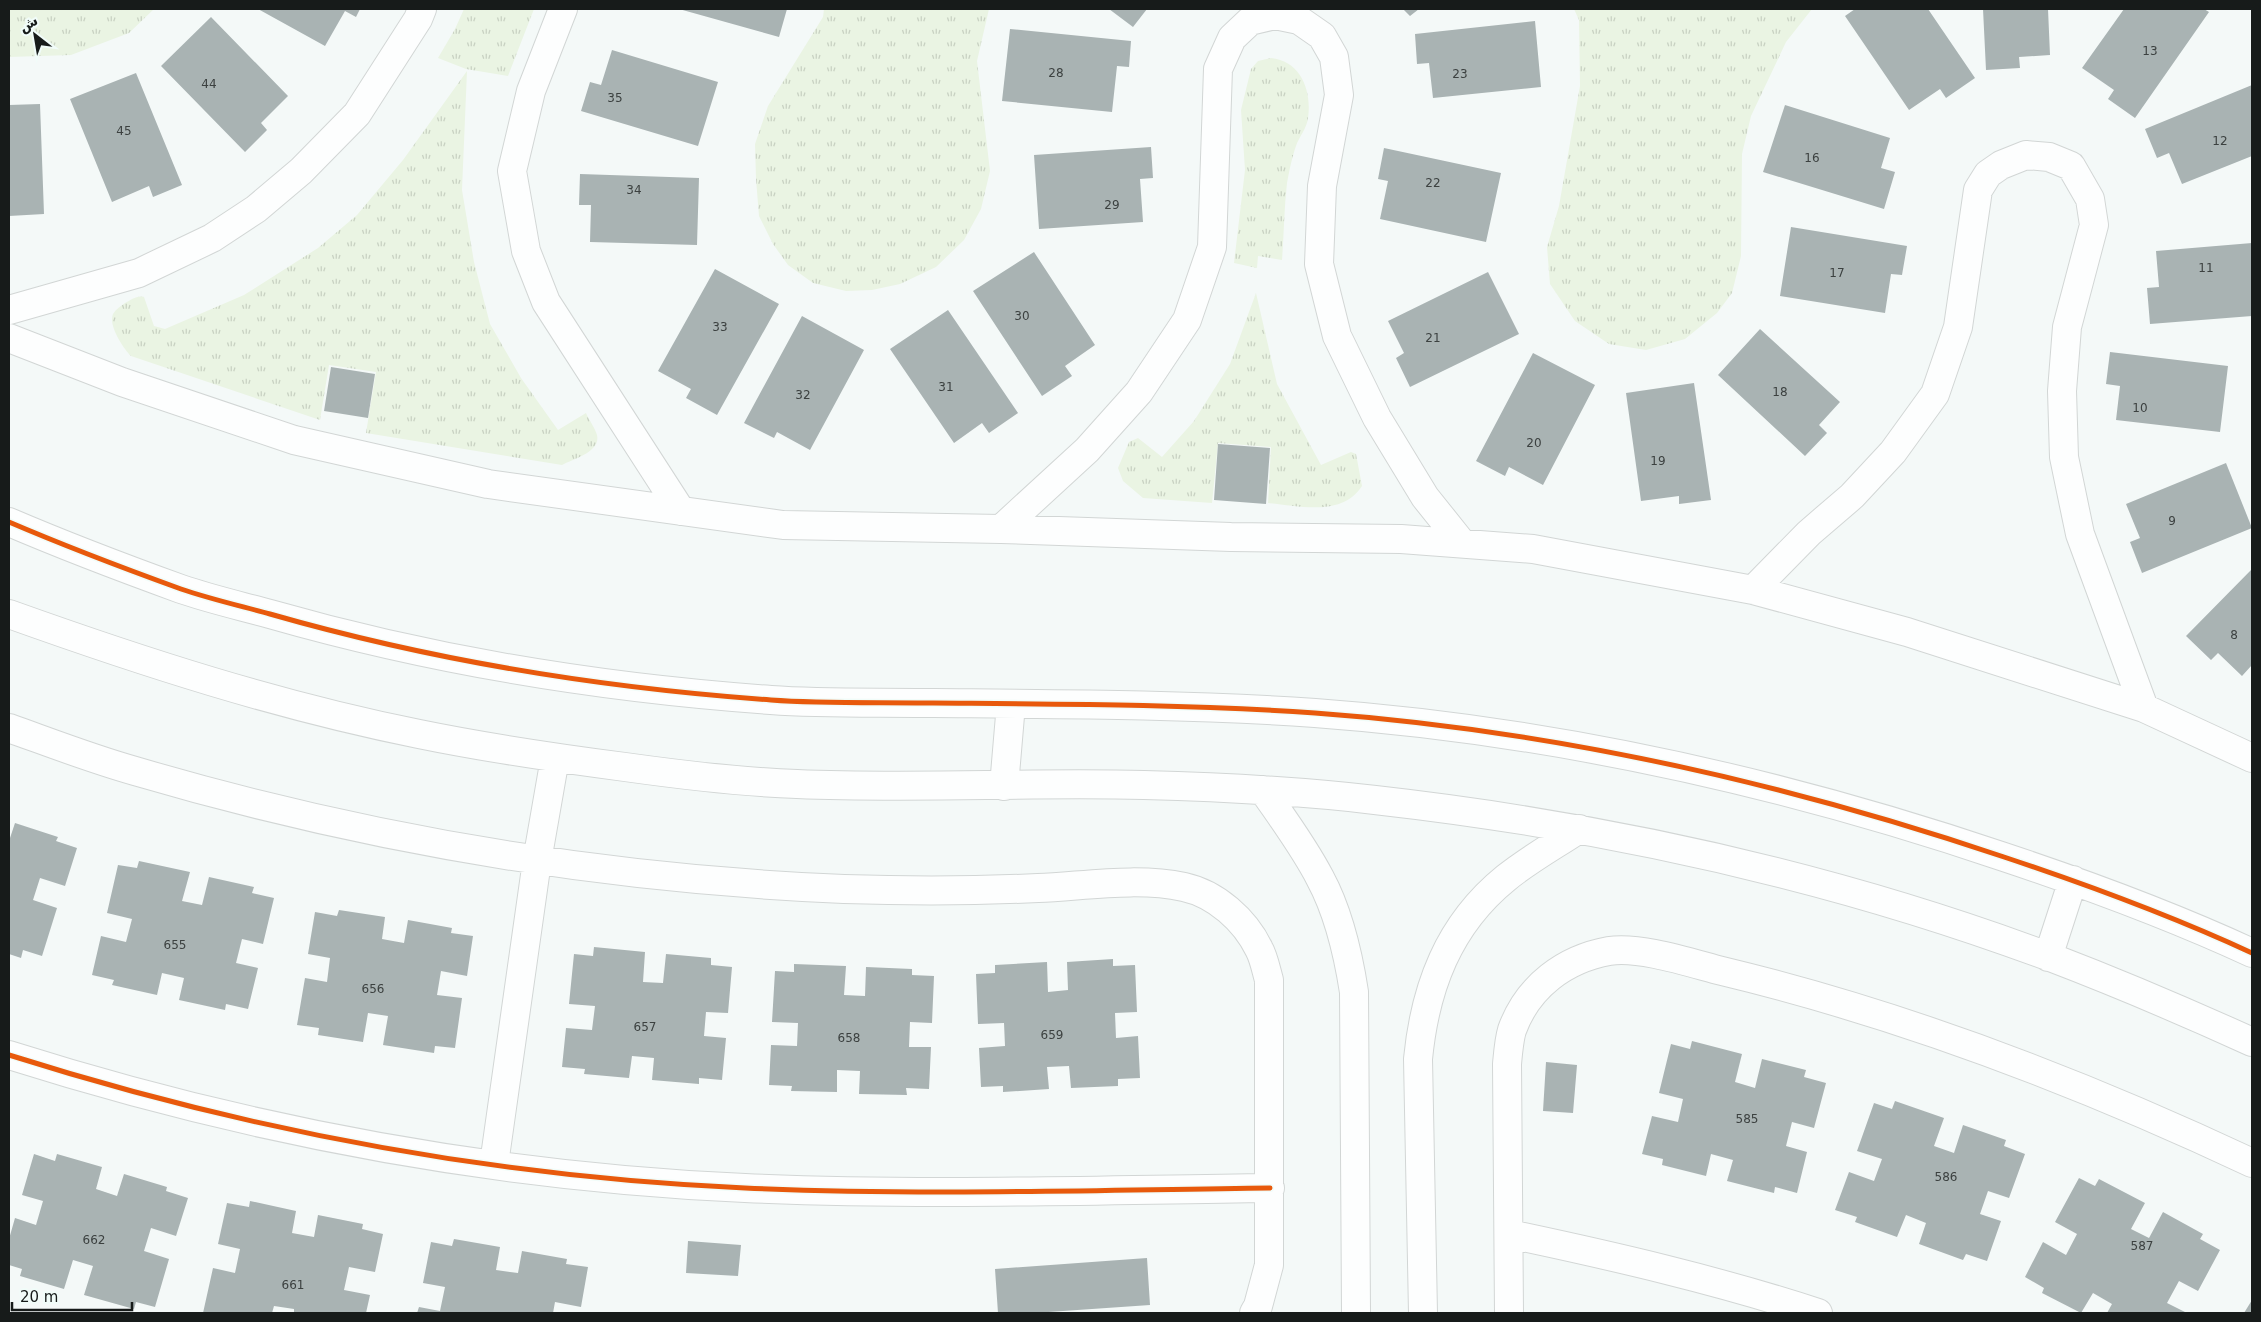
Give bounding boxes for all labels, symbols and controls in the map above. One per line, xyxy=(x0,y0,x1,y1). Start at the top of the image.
north arrow xyxy=(10,10,60,60)
text: ش xyxy=(16,12,41,36)
house number: 13 xyxy=(2142,44,2158,58)
house number: 28 xyxy=(1048,66,1064,80)
house number: 23 xyxy=(1452,67,1468,81)
house number: 44 xyxy=(201,77,217,91)
house number: 35 xyxy=(607,91,623,105)
house number: 45 xyxy=(116,124,132,138)
house number: 12 xyxy=(2212,134,2228,148)
house number: 16 xyxy=(1804,151,1820,165)
house number: 22 xyxy=(1425,176,1441,190)
house number: 34 xyxy=(626,183,642,197)
house number: 29 xyxy=(1104,198,1120,212)
house number: 11 xyxy=(2198,261,2214,275)
house number: 17 xyxy=(1829,266,1845,280)
house number: 30 xyxy=(1014,309,1030,323)
house number: 33 xyxy=(712,320,728,334)
house number: 21 xyxy=(1425,331,1441,345)
house number: 31 xyxy=(938,380,954,394)
house number: 18 xyxy=(1772,385,1788,399)
house number: 32 xyxy=(795,388,811,402)
house number: 10 xyxy=(2132,401,2148,415)
house number: 20 xyxy=(1526,436,1542,450)
house number: 19 xyxy=(1650,454,1666,468)
house number: 9 xyxy=(2168,514,2176,528)
house number: 8 xyxy=(2230,628,2238,642)
house number: 655 xyxy=(164,938,186,952)
house number: 656 xyxy=(362,982,384,996)
house number: 657 xyxy=(634,1020,656,1034)
house number: 659 xyxy=(1041,1028,1063,1042)
house number: 658 xyxy=(838,1031,860,1045)
house number: 585 xyxy=(1736,1112,1758,1126)
house number: 586 xyxy=(1935,1170,1957,1184)
house number: 662 xyxy=(83,1233,105,1247)
house number: 587 xyxy=(2131,1239,2153,1253)
house number: 661 xyxy=(282,1278,304,1292)
scale bar xyxy=(12,1280,132,1312)
text: 20 m xyxy=(20,1288,58,1306)

